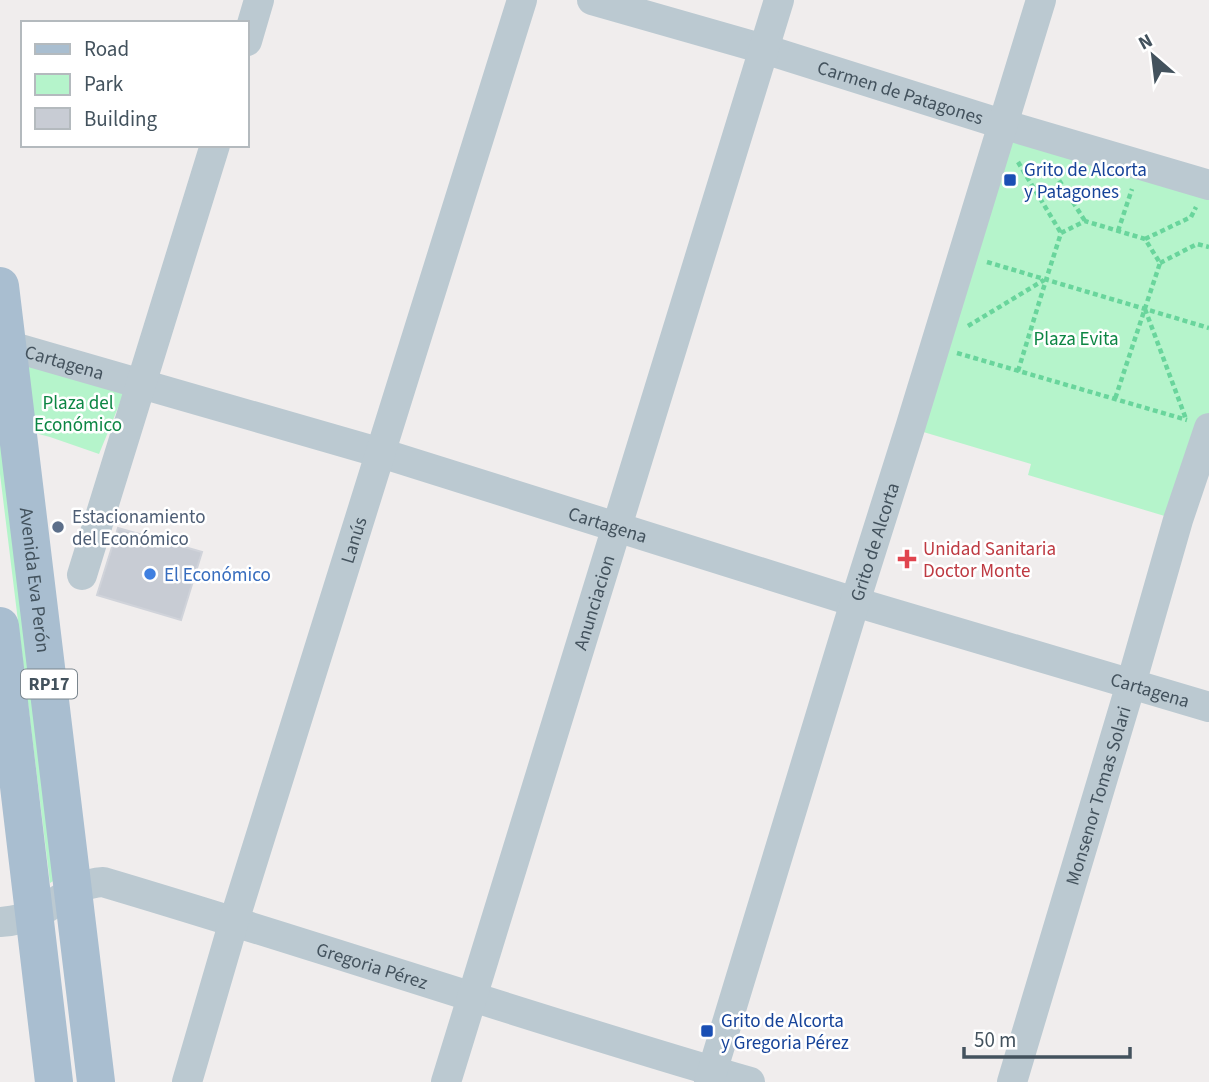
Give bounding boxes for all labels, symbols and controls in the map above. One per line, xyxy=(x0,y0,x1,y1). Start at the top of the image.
legend xyxy=(21,21,248,147)
north arrow xyxy=(1118,21,1188,91)
text: N xyxy=(1134,27,1158,57)
text: Road xyxy=(84,34,129,64)
street label: Carmen de Patagones xyxy=(814,55,986,132)
text: Park xyxy=(84,69,124,99)
text: Building xyxy=(84,104,158,134)
place label: Grito de Alcorta y Patagones xyxy=(1024,157,1147,206)
marker: Grito de Alcorta y Patagones xyxy=(1002,172,1018,188)
park label: Plaza Evita xyxy=(1033,326,1119,353)
street label: Cartagena xyxy=(21,339,107,388)
park label: Plaza del Económico xyxy=(34,390,122,439)
street label: Grito de Alcorta xyxy=(844,479,907,605)
street label: Cartagena xyxy=(564,501,650,551)
place label: Estacionamiento del Económico xyxy=(72,504,206,553)
street label: Avenida Eva Perón xyxy=(12,506,56,654)
street label: Lanús xyxy=(335,514,375,567)
marker: Estacionamiento del Económico xyxy=(50,519,66,535)
place label: Unidad Sanitaria Doctor Monte xyxy=(923,536,1056,585)
marker: Unidad Sanitaria Doctor Monte xyxy=(897,549,917,569)
street label: Anunciacion xyxy=(568,552,622,654)
place label: El Económico xyxy=(164,562,271,589)
marker: El Económico xyxy=(142,566,158,582)
street label: Cartagena xyxy=(1107,666,1193,716)
road number: RP17 xyxy=(21,670,77,698)
street label: Monsenor Tomas Solari xyxy=(1060,703,1139,889)
street label: Gregoria Pérez xyxy=(313,936,431,997)
place label: Grito de Alcorta y Gregoria Pérez xyxy=(721,1008,849,1057)
scale bar xyxy=(964,1016,1130,1060)
marker: Grito de Alcorta y Gregoria Pérez xyxy=(699,1023,715,1039)
text: 50 m xyxy=(974,1025,1016,1055)

